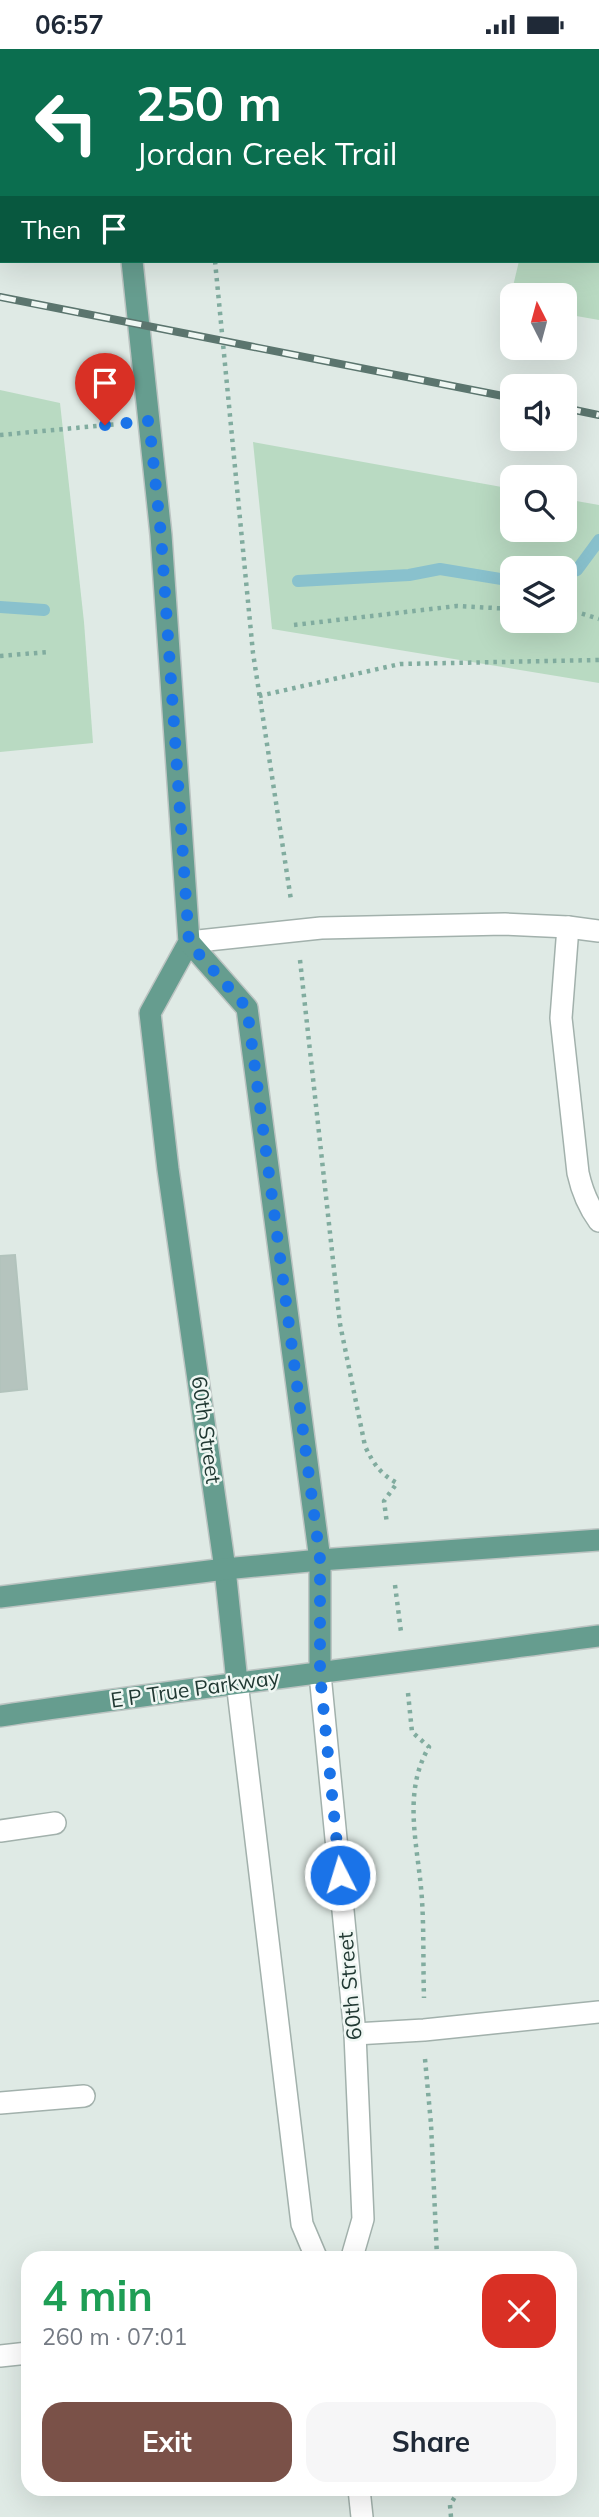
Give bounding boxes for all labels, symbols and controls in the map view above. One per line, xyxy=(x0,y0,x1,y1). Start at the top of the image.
text: 06:57 xyxy=(35,8,104,41)
text: 250 m xyxy=(136,72,282,133)
icon: left xyxy=(21,77,112,168)
text: Jordan Creek Trail xyxy=(136,133,397,173)
icon: arrive xyxy=(95,210,133,248)
text: Then xyxy=(21,213,81,246)
north arrow xyxy=(500,283,578,361)
map controls xyxy=(500,283,577,633)
pin xyxy=(75,353,135,425)
icon: arrive xyxy=(86,364,124,402)
button: sound xyxy=(500,374,577,451)
button: search xyxy=(500,465,577,542)
button: layers xyxy=(500,556,577,633)
street label: 60th Street xyxy=(187,1374,227,1485)
street label: E P True Parkway xyxy=(109,1663,281,1713)
position arrow xyxy=(303,1838,377,1912)
street label: 60th Street xyxy=(331,1931,367,2041)
text: 4 min xyxy=(42,2269,153,2322)
button: close xyxy=(482,2274,556,2348)
text: 260 m · 07:01 xyxy=(42,2322,187,2351)
button: Exit xyxy=(42,2402,292,2482)
button: Share xyxy=(306,2402,556,2482)

